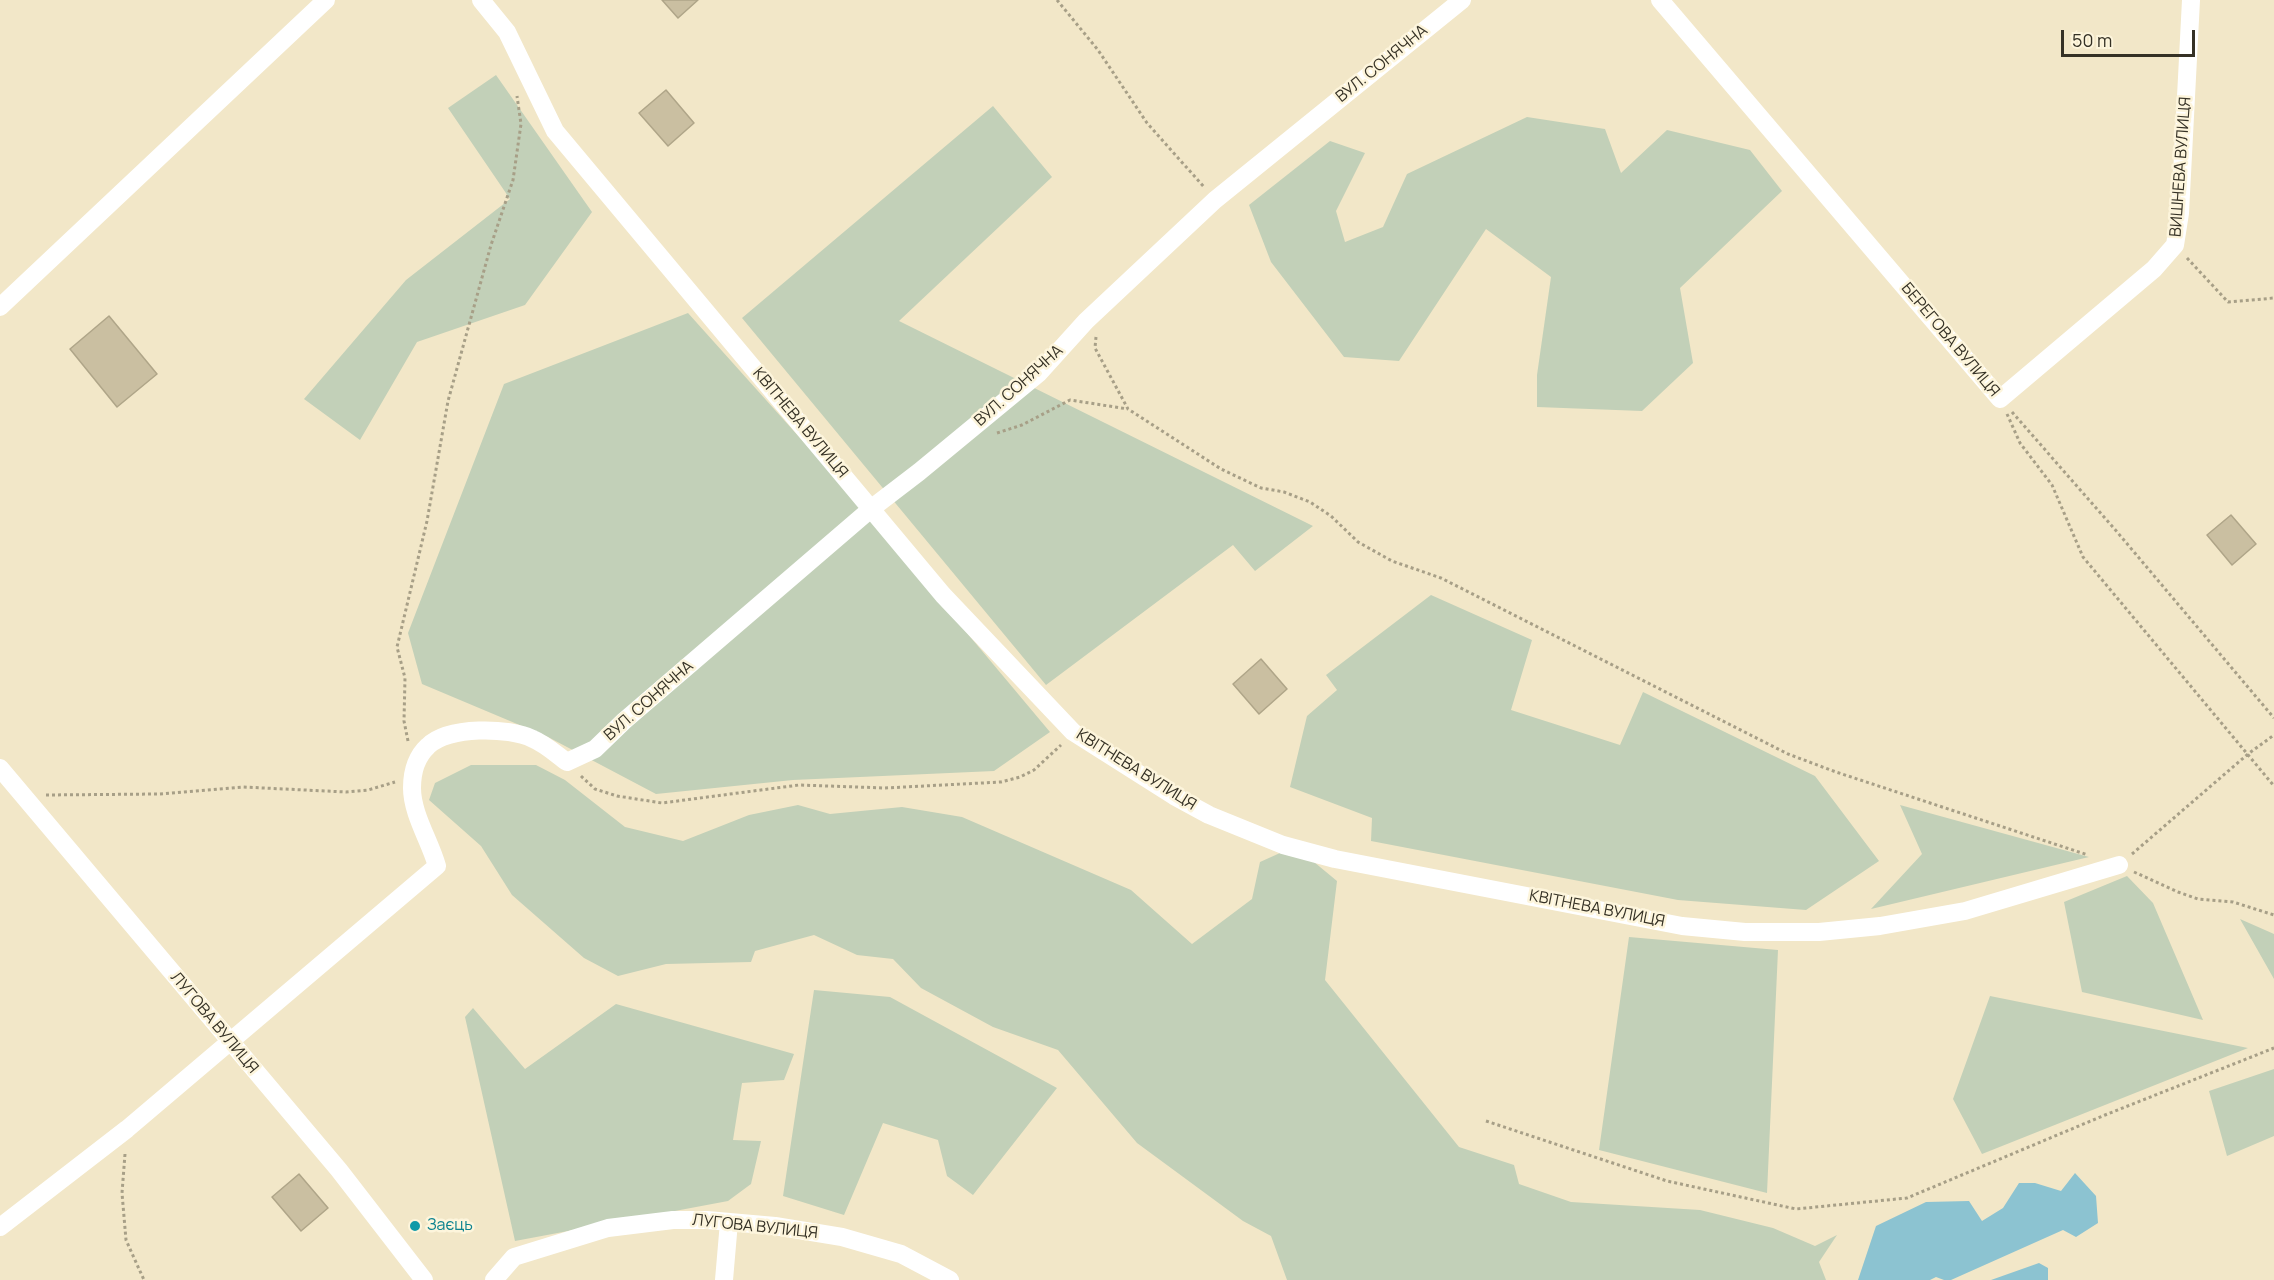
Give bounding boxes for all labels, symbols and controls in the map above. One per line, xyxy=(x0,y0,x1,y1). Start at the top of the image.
scale bar xyxy=(2064,18,2198,56)
street label: ВУЛ. СОНЯЧНА xyxy=(1332,21,1432,107)
text: 50 m xyxy=(2072,28,2112,52)
street label: ВИШНЕВА ВУЛИЦЯ xyxy=(2167,96,2195,238)
street label: БЕРЕГОВА ВУЛИЦЯ xyxy=(1897,279,2003,401)
street label: ВУЛ. СОНЯЧНА xyxy=(971,341,1067,431)
street label: КВІТНЕВА ВУЛИЦЯ xyxy=(748,364,852,482)
street label: ВУЛ. СОНЯЧНА xyxy=(600,657,698,745)
street label: КВІТНЕВА ВУЛИЦЯ xyxy=(1073,725,1199,815)
street label: КВІТНЕВА ВУЛИЦЯ xyxy=(1528,886,1666,932)
street label: ЛУГОВА ВУЛИЦЯ xyxy=(166,968,262,1078)
street label: ЛУГОВА ВУЛИЦЯ xyxy=(691,1211,819,1243)
place label: Заєць xyxy=(427,1216,473,1236)
marker: Заєць xyxy=(408,1219,422,1233)

